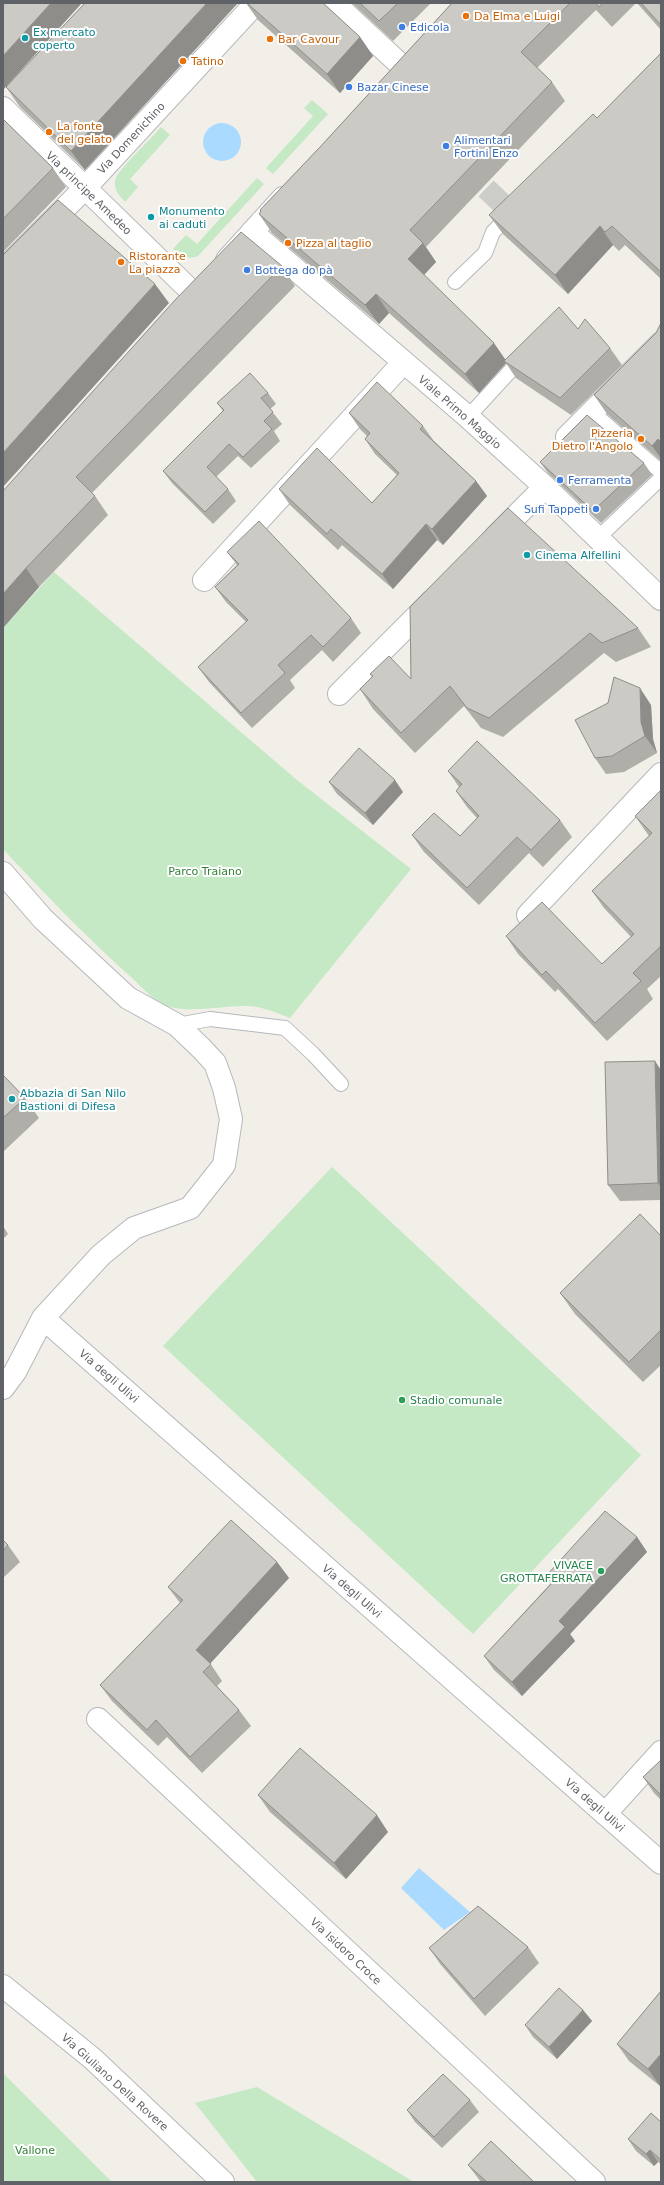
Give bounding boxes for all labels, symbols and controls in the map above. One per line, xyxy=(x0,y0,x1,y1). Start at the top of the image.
place label: Da Elma e Luigi xyxy=(474,10,560,23)
marker: Da Elma e Luigi xyxy=(461,11,471,21)
place label: Edicola xyxy=(410,21,450,34)
marker: Edicola xyxy=(397,22,407,32)
place label: Ex mercato coperto xyxy=(33,26,96,52)
marker: Ex mercato coperto xyxy=(20,33,30,43)
place label: Bar Cavour xyxy=(278,33,340,46)
marker: Bar Cavour xyxy=(265,34,275,44)
place label: Tatino xyxy=(190,55,224,68)
marker: Tatino xyxy=(178,56,188,66)
place label: Bazar Cinese xyxy=(357,81,429,94)
marker: Bazar Cinese xyxy=(344,82,354,92)
street label: Via Domenichino xyxy=(95,100,168,177)
place label: La fonte del gelato xyxy=(57,120,112,146)
marker: La fonte del gelato xyxy=(44,127,54,137)
place label: Alimentari Fortini Enzo xyxy=(454,134,519,160)
marker: Alimentari Fortini Enzo xyxy=(441,141,451,151)
street label: Via principe Amedeo xyxy=(43,149,134,238)
place label: Monumento ai caduti xyxy=(159,205,225,231)
marker: Monumento ai caduti xyxy=(146,212,156,222)
place label: Pizza al taglio xyxy=(296,237,372,250)
marker: Pizza al taglio xyxy=(283,238,293,248)
place label: Ristorante La piazza xyxy=(129,250,186,276)
marker: Ristorante La piazza xyxy=(116,257,126,267)
place label: Bottega do pà xyxy=(255,264,333,277)
marker: Bottega do pà xyxy=(242,265,252,275)
street label: Viale Primo Maggio xyxy=(416,373,504,452)
place label: Pizzeria Dietro l'Angolo xyxy=(552,427,633,453)
marker: Pizzeria Dietro l'Angolo xyxy=(636,434,646,444)
place label: Ferramenta xyxy=(568,474,632,487)
marker: Ferramenta xyxy=(555,475,565,485)
place label: Sufi Tappeti xyxy=(524,503,588,516)
marker: Sufi Tappeti xyxy=(591,504,601,514)
place label: Cinema Alfellini xyxy=(535,549,621,562)
marker: Cinema Alfellini xyxy=(522,550,532,560)
park label: Parco Traiano xyxy=(168,865,242,878)
place label: Abbazia di San Nilo Bastioni di Difesa xyxy=(20,1087,126,1113)
marker: Abbazia di San Nilo Bastioni di Difesa xyxy=(7,1094,17,1104)
street label: Via degli Ulivi xyxy=(76,1347,141,1406)
place label: Stadio comunale xyxy=(410,1394,503,1407)
marker: Stadio comunale xyxy=(397,1395,407,1405)
place label: VIVACE GROTTAFERRATA xyxy=(500,1559,593,1585)
street label: Via degli Ulivi xyxy=(319,1562,384,1621)
marker: VIVACE GROTTAFERRATA xyxy=(596,1566,606,1576)
street label: Via degli Ulivi xyxy=(562,1776,627,1835)
street label: Via Isidoro Croce xyxy=(307,1915,384,1988)
street label: Via Giuliano Della Rovere xyxy=(59,2031,171,2134)
park label: Vallone xyxy=(15,2144,55,2157)

